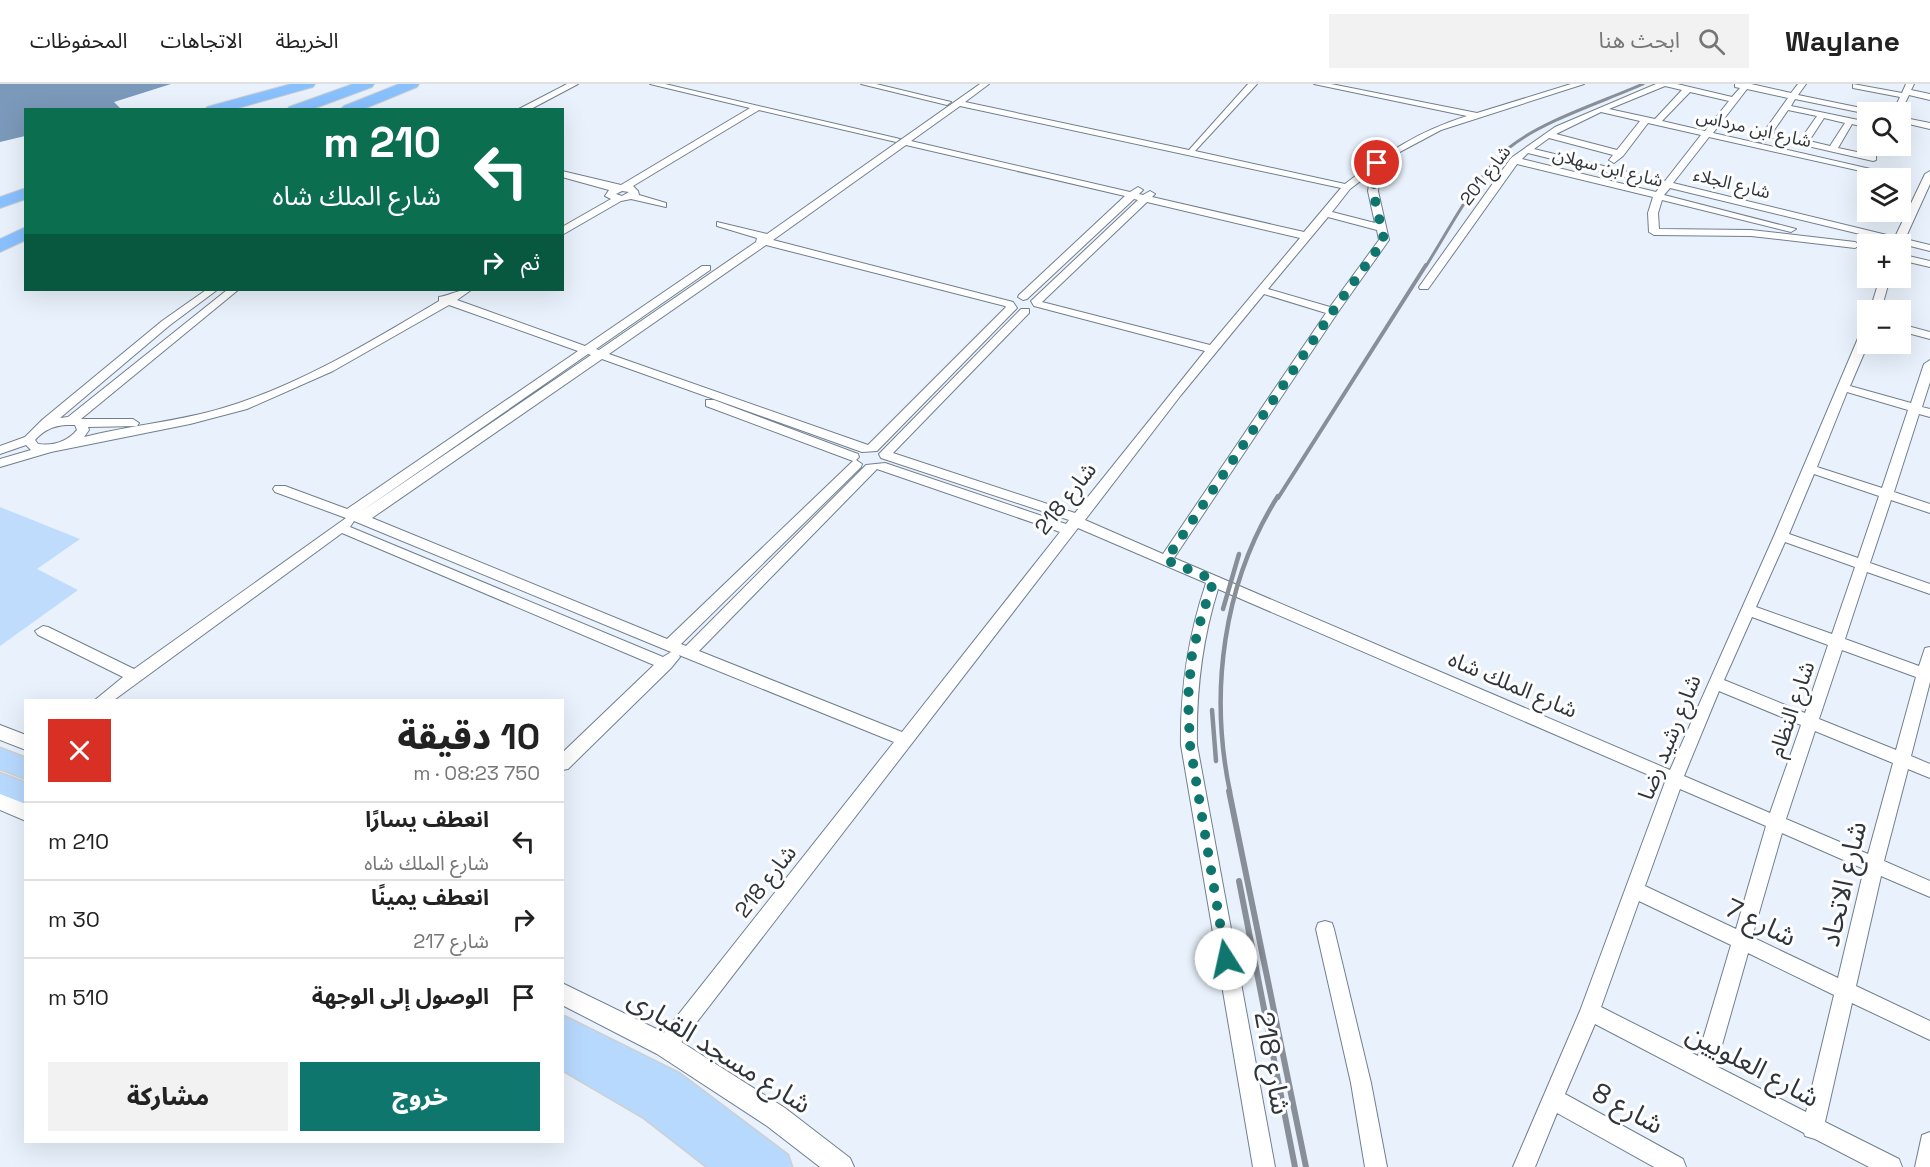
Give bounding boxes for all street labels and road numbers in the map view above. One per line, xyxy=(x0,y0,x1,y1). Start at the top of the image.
street label: شارع ابن مرداس xyxy=(1694,104,1814,155)
street label: شارع 201 xyxy=(1455,140,1518,211)
street label: شارع ابن سهلان xyxy=(1550,142,1666,195)
street label: شارع الجلاء xyxy=(1690,162,1773,207)
street label: شارع 218 xyxy=(1028,456,1104,542)
street label: شارع الملك شاه xyxy=(1443,644,1582,726)
street label: شارع النظام xyxy=(1762,657,1823,762)
street label: شارع رشيد رضا xyxy=(1631,670,1710,805)
street label: شارع الاتحاد xyxy=(1812,818,1877,951)
street label: شارع 218 xyxy=(728,839,804,925)
street label: شارع 7 xyxy=(1718,890,1802,957)
street label: شارع مسجد القبارى xyxy=(620,981,818,1124)
street label: شارع 218 xyxy=(1244,1009,1299,1118)
street label: شارع العلويين xyxy=(1679,1015,1826,1117)
street label: شارع 8 xyxy=(1585,1074,1670,1144)

